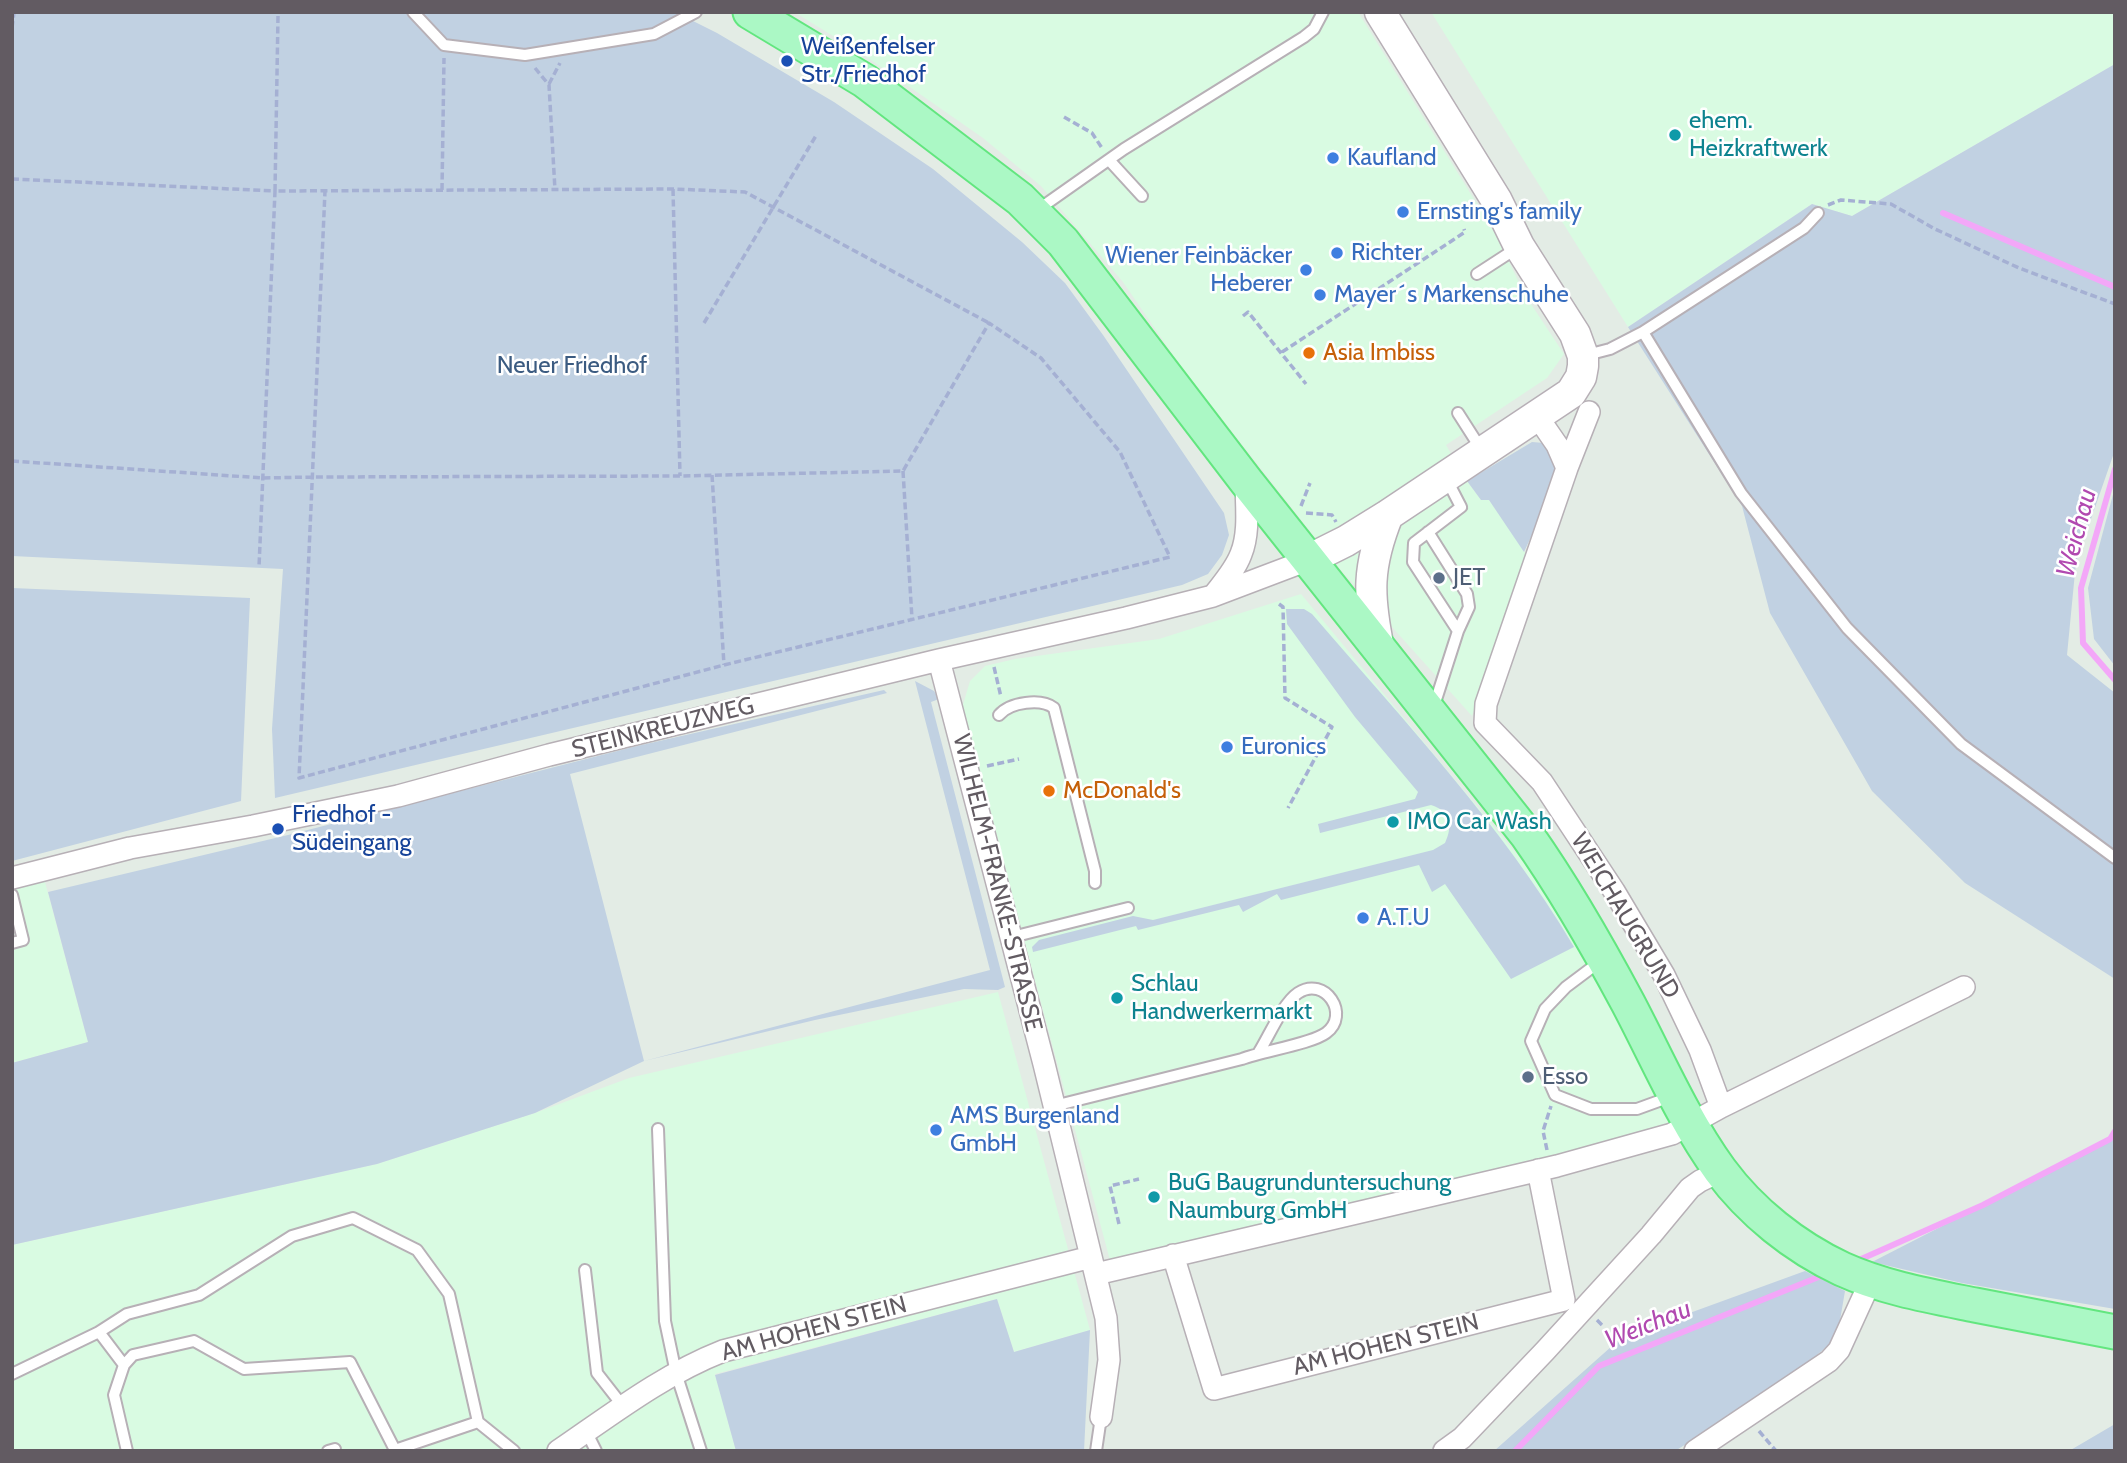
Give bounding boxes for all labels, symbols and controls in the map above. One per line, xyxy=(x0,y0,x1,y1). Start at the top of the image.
place label: Weißenfelser Str./Friedhof xyxy=(801,33,935,89)
marker: Weißenfelser Str./Friedhof xyxy=(779,53,795,69)
place label: ehem. Heizkraftwerk xyxy=(1689,107,1828,163)
marker: ehem. Heizkraftwerk xyxy=(1667,127,1683,143)
place label: Kaufland xyxy=(1347,144,1437,172)
marker: Kaufland xyxy=(1325,150,1341,166)
place label: Ernsting's family xyxy=(1417,198,1582,226)
marker: Ernsting's family xyxy=(1395,204,1411,220)
place label: Richter xyxy=(1351,239,1422,267)
place label: Wiener Feinbäcker Heberer xyxy=(1105,242,1292,298)
marker: Richter xyxy=(1329,245,1345,261)
marker: Wiener Feinbäcker Heberer xyxy=(1298,262,1314,278)
place label: Mayer´s Markenschuhe xyxy=(1334,281,1569,309)
marker: Mayer´s Markenschuhe xyxy=(1312,287,1328,303)
place label: Asia Imbiss xyxy=(1323,339,1435,367)
marker: Asia Imbiss xyxy=(1301,345,1317,361)
park label: Neuer Friedhof xyxy=(497,352,647,380)
water label: Weichau xyxy=(2050,485,2104,581)
place label: JET xyxy=(1453,564,1485,592)
marker: JET xyxy=(1431,570,1447,586)
street label: STEINKREUZWEG xyxy=(569,691,757,765)
street label: WILHELM-FRANKE-STRASSE xyxy=(946,731,1048,1035)
place label: Euronics xyxy=(1241,733,1326,761)
marker: Euronics xyxy=(1219,739,1235,755)
place label: McDonald's xyxy=(1063,777,1181,805)
marker: McDonald's xyxy=(1041,783,1057,799)
place label: Friedhof - Südeingang xyxy=(292,801,411,857)
place label: IMO Car Wash xyxy=(1407,808,1552,836)
marker: IMO Car Wash xyxy=(1385,814,1401,830)
marker: Friedhof - Südeingang xyxy=(270,821,286,837)
street label: WEICHAUGRUND xyxy=(1564,828,1686,1004)
place label: A.T.U xyxy=(1377,904,1430,932)
marker: A.T.U xyxy=(1355,910,1371,926)
place label: Schlau Handwerkermarkt xyxy=(1131,970,1312,1026)
marker: Schlau Handwerkermarkt xyxy=(1109,990,1125,1006)
place label: Esso xyxy=(1542,1063,1588,1091)
marker: Esso xyxy=(1520,1069,1536,1085)
place label: AMS Burgenland GmbH xyxy=(950,1102,1119,1158)
marker: AMS Burgenland GmbH xyxy=(928,1122,944,1138)
place label: BuG Baugrunduntersuchung Naumburg GmbH xyxy=(1168,1169,1451,1225)
marker: BuG Baugrunduntersuchung Naumburg GmbH xyxy=(1146,1189,1162,1205)
street label: AM HOHEN STEIN xyxy=(718,1290,910,1368)
water label: Weichau xyxy=(1600,1294,1696,1356)
street label: AM HOHEN STEIN xyxy=(1290,1308,1482,1382)

